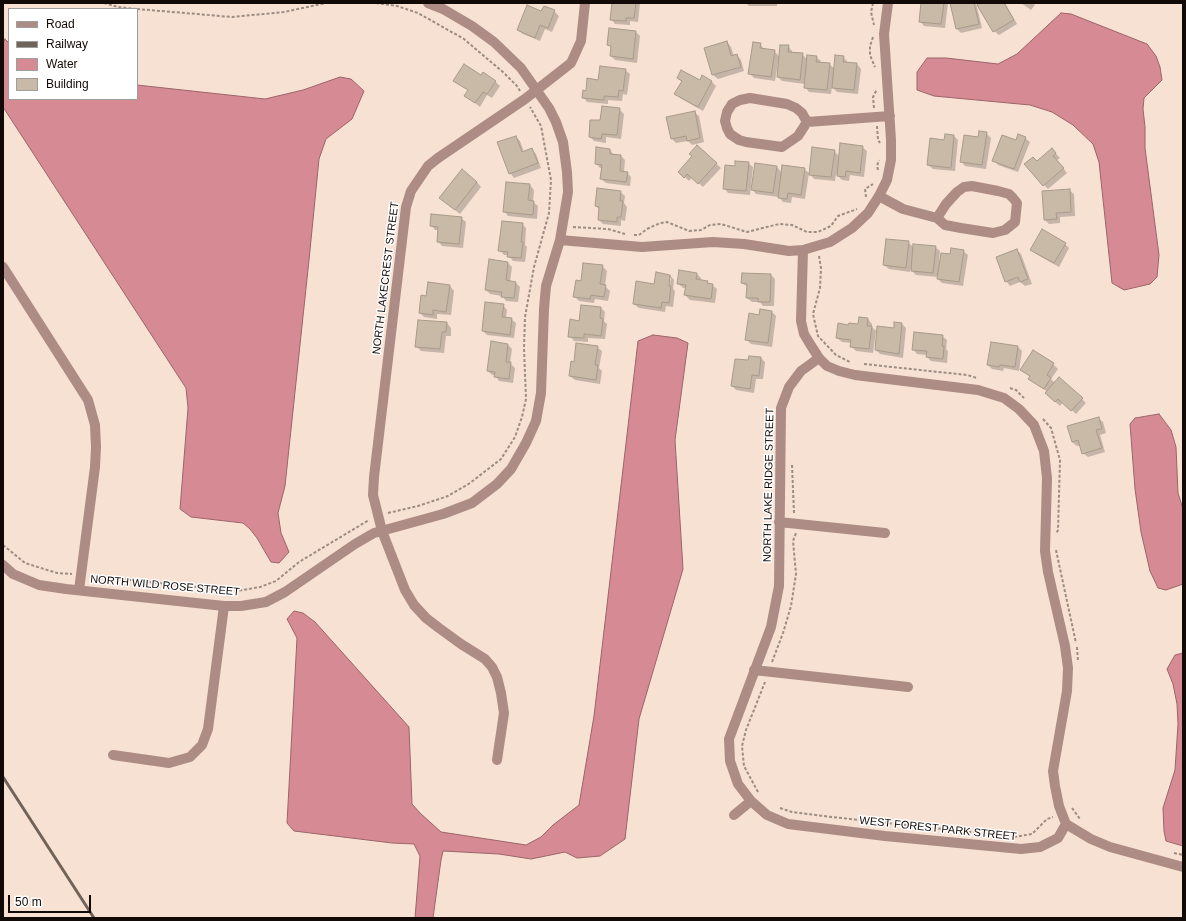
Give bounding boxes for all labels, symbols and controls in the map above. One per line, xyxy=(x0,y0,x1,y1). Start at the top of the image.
legend xyxy=(8,8,138,100)
text: Road xyxy=(46,17,75,31)
text: Railway xyxy=(46,37,88,51)
text: Water xyxy=(46,57,78,71)
text: Building xyxy=(46,77,89,91)
street label: NORTH LAKECREST STREET xyxy=(370,201,402,355)
street label: NORTH LAKE RIDGE STREET xyxy=(761,408,777,562)
street label: NORTH WILD ROSE STREET xyxy=(90,573,240,599)
street label: WEST FOREST PARK STREET xyxy=(859,814,1017,844)
scale bar xyxy=(10,887,93,913)
text: 50 m xyxy=(15,895,42,909)

